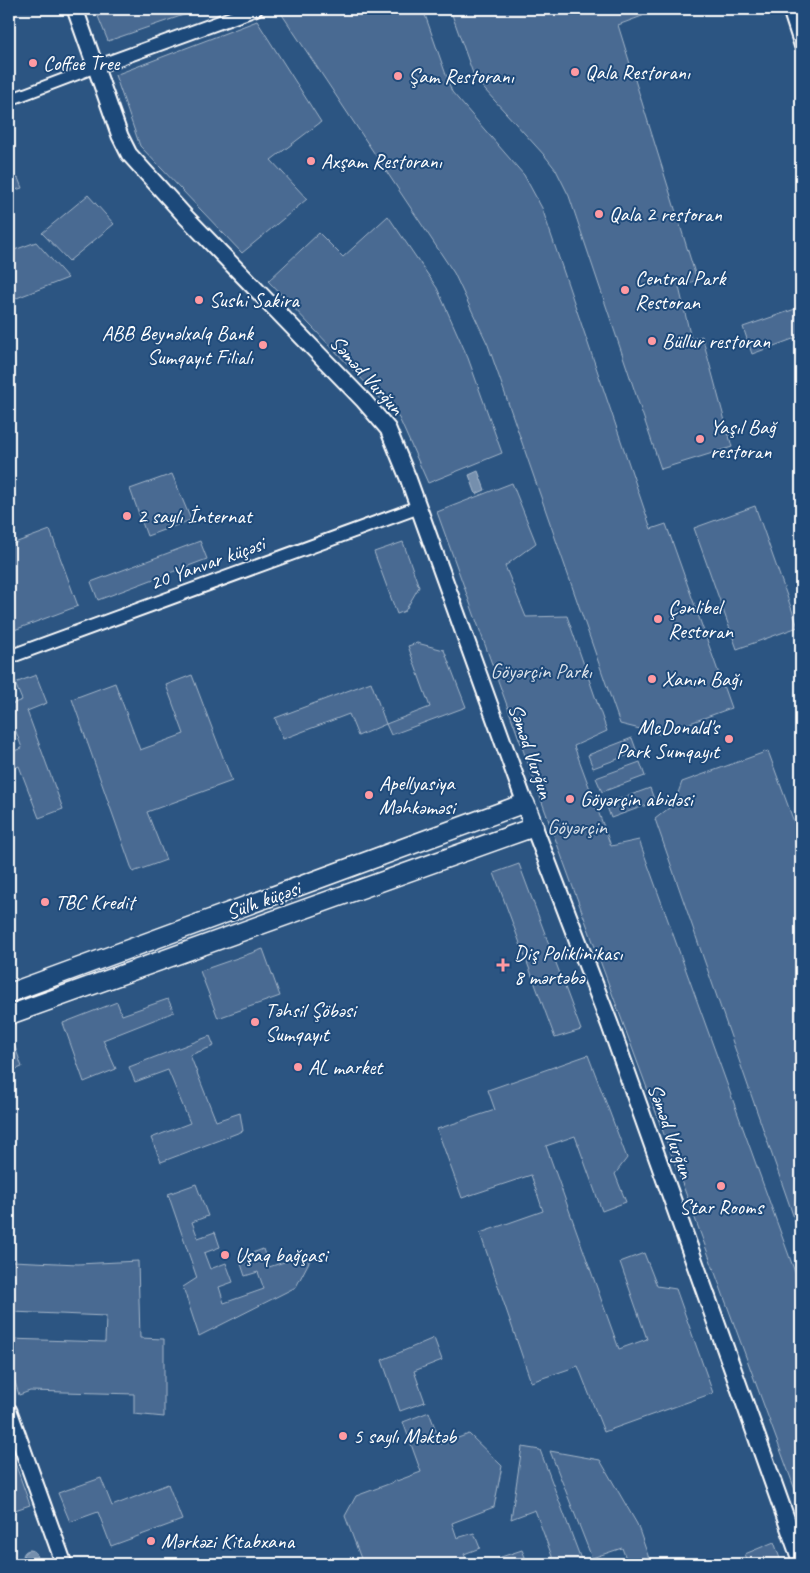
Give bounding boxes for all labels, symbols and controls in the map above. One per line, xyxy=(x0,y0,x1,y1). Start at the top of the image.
place label: Coffee Tree xyxy=(43,50,121,76)
marker: Coffee Tree xyxy=(27,57,39,69)
place label: Qala Restoranı xyxy=(585,59,691,85)
place label: Şam Restoranı xyxy=(408,63,515,89)
marker: Qala Restoranı xyxy=(569,66,581,78)
marker: Şam Restoranı xyxy=(392,70,404,82)
place label: Axşam Restoranı xyxy=(321,148,443,174)
marker: Axşam Restoranı xyxy=(305,155,317,167)
place label: Qala 2 restoran xyxy=(609,201,722,227)
marker: Qala 2 restoran xyxy=(593,208,605,220)
place label: Central Park Restoran xyxy=(635,265,727,315)
marker: Central Park Restoran xyxy=(619,284,631,296)
place label: Sushi Sakira xyxy=(209,287,300,313)
marker: Sushi Sakira xyxy=(193,294,205,306)
place label: ABB Beynəlxalq Bank Sumqayıt Filialı xyxy=(102,320,254,370)
place label: Büllur restoran xyxy=(662,328,771,354)
street label: Səməd Vurğun xyxy=(324,330,410,421)
marker: Büllur restoran xyxy=(646,335,658,347)
marker: ABB Beynəlxalq Bank Sumqayıt Filialı xyxy=(257,339,269,351)
place label: Yaşıl Bağ restoran xyxy=(710,414,778,464)
marker: Yaşıl Bağ restoran xyxy=(694,433,706,445)
place label: 2 saylı İnternat xyxy=(137,503,254,529)
marker: 2 saylı İnternat xyxy=(121,510,133,522)
street label: 20 Yanvar küçəsi xyxy=(146,529,271,596)
place label: Çənlibel Restoran xyxy=(668,594,734,644)
marker: Çənlibel Restoran xyxy=(652,613,664,625)
park label: Göyərçin Parkı xyxy=(490,658,593,684)
place label: Xanın Bağı xyxy=(662,666,743,692)
marker: Xanın Bağı xyxy=(646,673,658,685)
street label: Səməd Vurğun xyxy=(503,700,560,802)
place label: McDonald's Park Sumqayıt xyxy=(616,714,721,764)
marker: McDonald's Park Sumqayıt xyxy=(723,733,735,745)
place label: Apellyasiya Məhkəməsi xyxy=(379,770,458,820)
place label: Göyərçin abidəsi xyxy=(580,786,696,812)
marker: Apellyasiya Məhkəməsi xyxy=(363,789,375,801)
marker: Göyərçin abidəsi xyxy=(564,793,576,805)
park label: Göyərçin xyxy=(547,814,608,840)
street label: Sülh küçəsi xyxy=(222,874,306,925)
place label: TBC Kredit xyxy=(55,889,138,915)
marker: TBC Kredit xyxy=(39,896,51,908)
place label: Diş Poliklinikası 8 mərtəbə xyxy=(514,940,623,990)
marker: Diş Poliklinikası 8 mərtəbə xyxy=(496,958,510,972)
place label: Təhsil Şöbəsi Sumqayıt xyxy=(265,997,359,1047)
marker: Təhsil Şöbəsi Sumqayıt xyxy=(249,1016,261,1028)
place label: AL market xyxy=(308,1054,384,1080)
marker: AL market xyxy=(292,1061,304,1073)
street label: Səməd Vurğun xyxy=(642,1080,700,1182)
marker: Star Rooms xyxy=(715,1180,727,1192)
place label: Star Rooms xyxy=(679,1194,765,1220)
place label: Uşaq bağçasi xyxy=(235,1242,330,1268)
marker: Uşaq bağçasi xyxy=(219,1249,231,1261)
place label: 5 saylı Məktəb xyxy=(353,1423,458,1449)
marker: 5 saylı Məktəb xyxy=(337,1430,349,1442)
place label: Mərkəzi Kitabxana xyxy=(161,1528,296,1554)
marker: Mərkəzi Kitabxana xyxy=(145,1535,157,1547)

